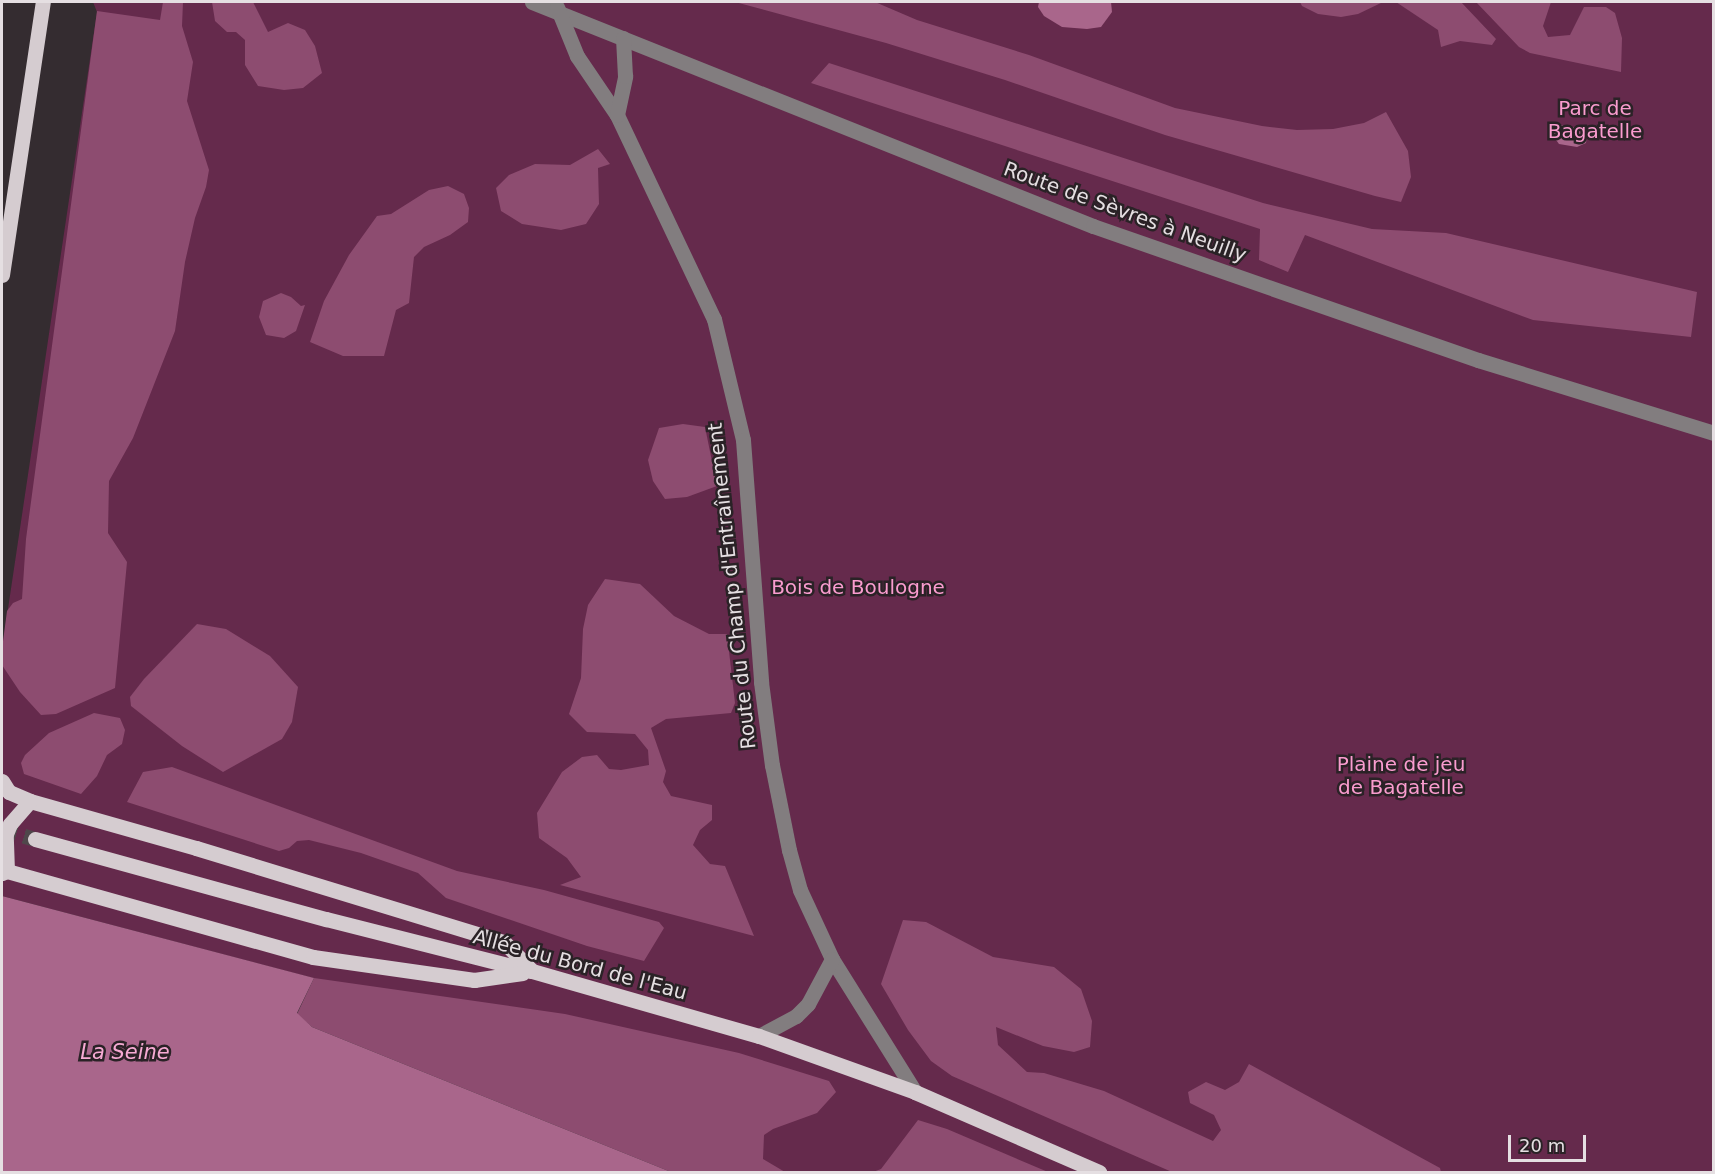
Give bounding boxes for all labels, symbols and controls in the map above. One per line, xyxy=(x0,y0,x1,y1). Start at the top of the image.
park label: Parc de Bagatelle xyxy=(1548,96,1642,143)
street label: Route de Sèvres à Neuilly xyxy=(1000,157,1250,267)
street label: Route du Champ d'Entraînement xyxy=(703,422,761,750)
park label: Bois de Boulogne xyxy=(771,575,945,599)
park label: Plaine de jeu de Bagatelle xyxy=(1337,752,1465,799)
street label: Allée du Bord de l'Eau xyxy=(470,925,690,1005)
water label: La Seine xyxy=(80,1039,170,1065)
scale bar xyxy=(1511,1123,1589,1161)
text: 20 m xyxy=(1519,1135,1565,1156)

